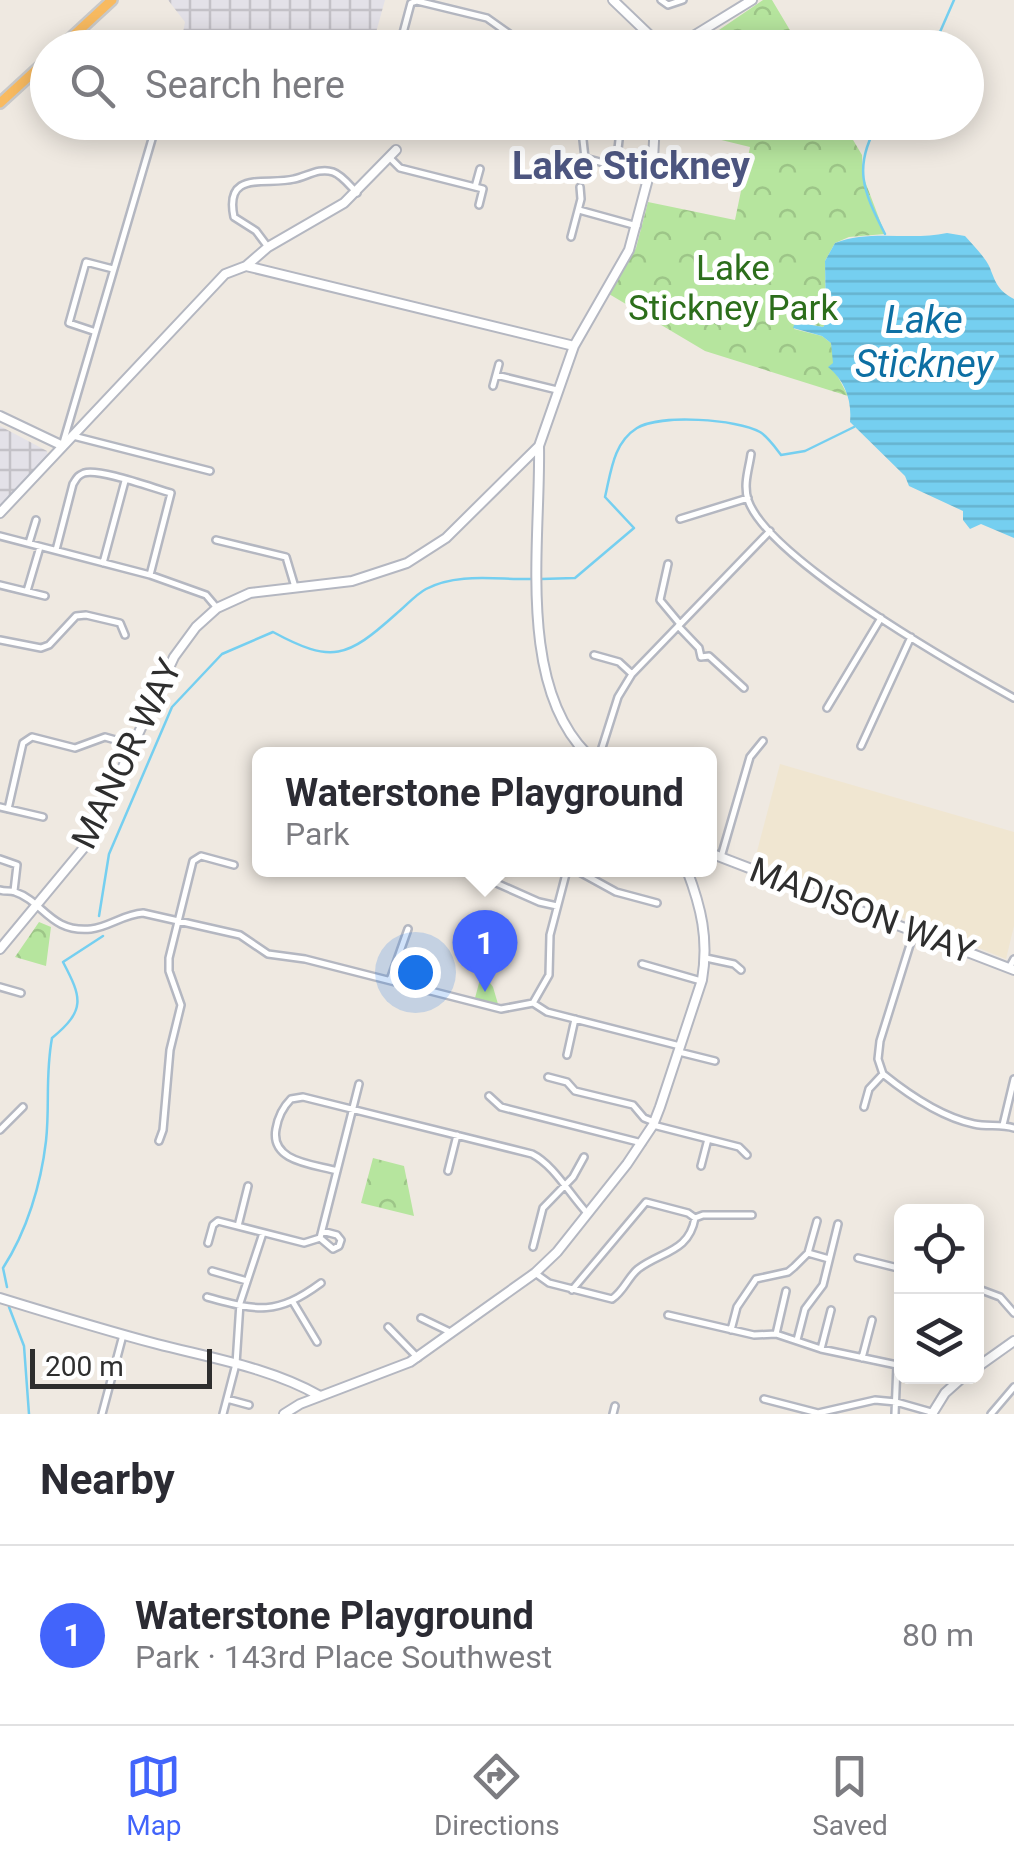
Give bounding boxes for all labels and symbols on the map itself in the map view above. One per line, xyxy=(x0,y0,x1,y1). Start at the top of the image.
district label: Lake Stickney xyxy=(512,144,751,188)
park label: Lake Stickney Park xyxy=(628,248,838,329)
water label: Lake Stickney xyxy=(855,298,995,386)
street label: MANOR WAY xyxy=(64,653,190,855)
street label: MADISON WAY xyxy=(744,849,980,973)
pin: 1 xyxy=(452,910,518,992)
your location xyxy=(390,947,441,998)
scale bar xyxy=(30,1344,212,1388)

